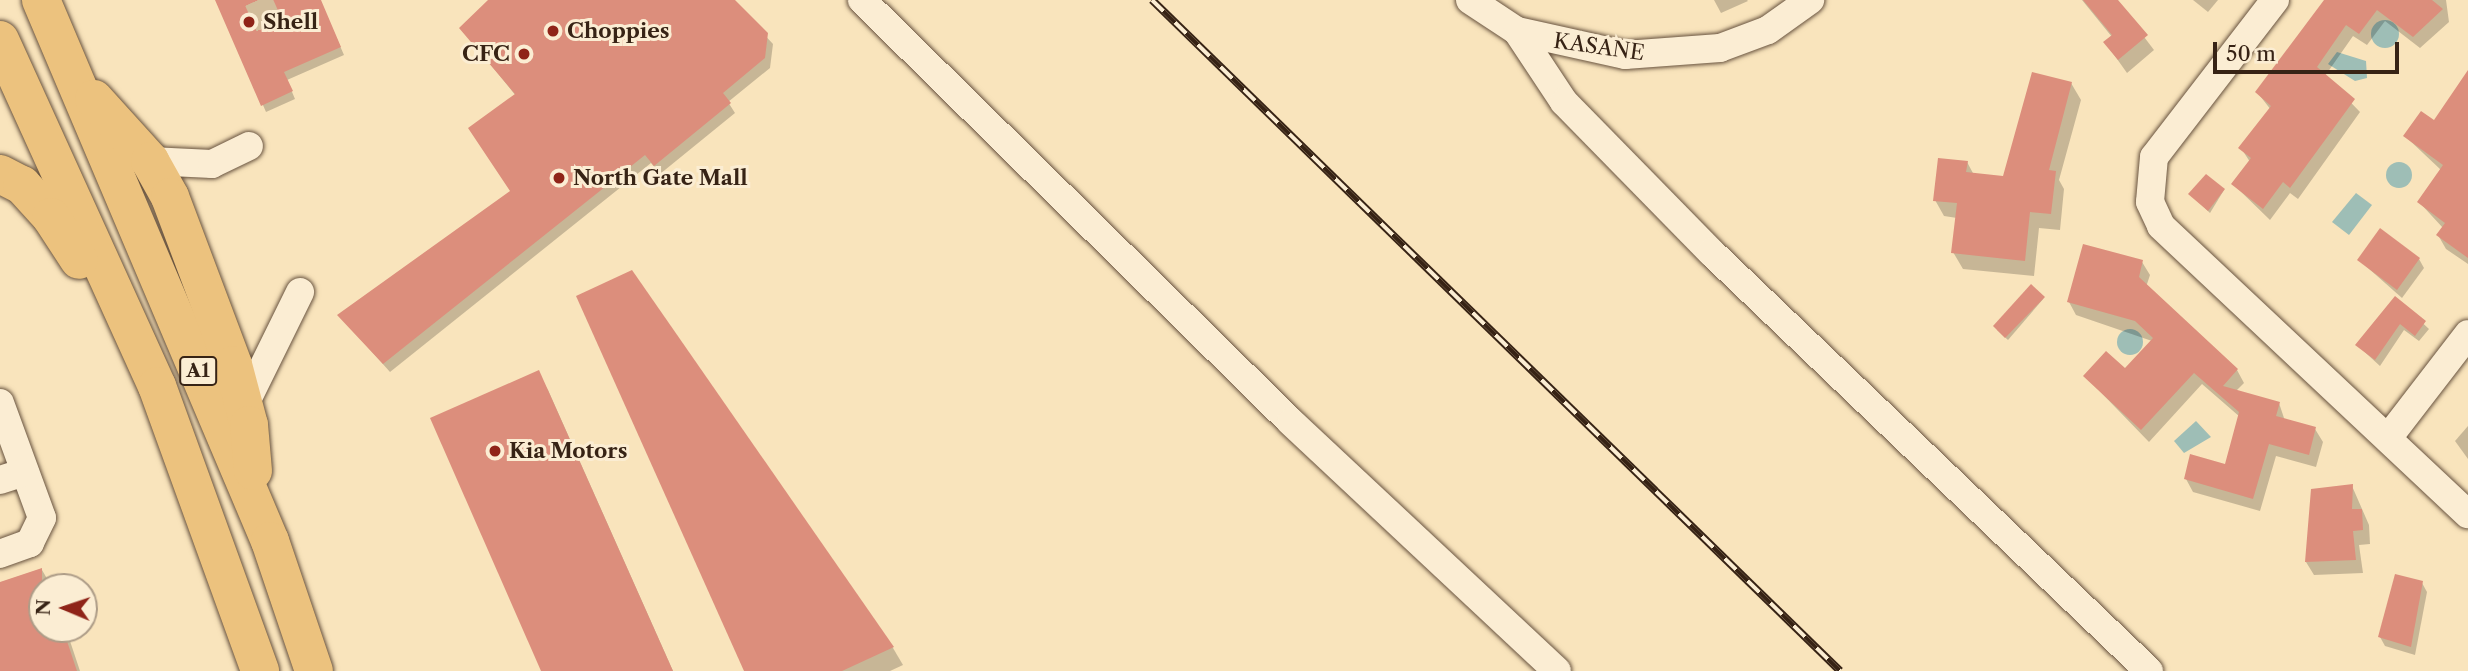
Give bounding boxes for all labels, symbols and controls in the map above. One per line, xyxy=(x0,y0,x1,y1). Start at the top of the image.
place label: Shell xyxy=(263,9,318,35)
marker: Shell xyxy=(241,14,257,30)
place label: Choppies xyxy=(567,18,670,44)
marker: Choppies xyxy=(545,23,561,39)
street label: KASANE xyxy=(1552,28,1646,66)
scale bar xyxy=(2216,28,2402,72)
place label: CFC xyxy=(462,41,510,67)
text: 50 m xyxy=(2226,41,2276,66)
marker: CFC xyxy=(516,46,532,62)
place label: North Gate Mall xyxy=(573,165,748,191)
marker: North Gate Mall xyxy=(551,170,567,186)
road number: A1 xyxy=(179,356,217,386)
place label: Kia Motors xyxy=(509,438,628,464)
marker: Kia Motors xyxy=(487,443,503,459)
north arrow xyxy=(28,573,98,643)
text: N xyxy=(32,599,55,616)

